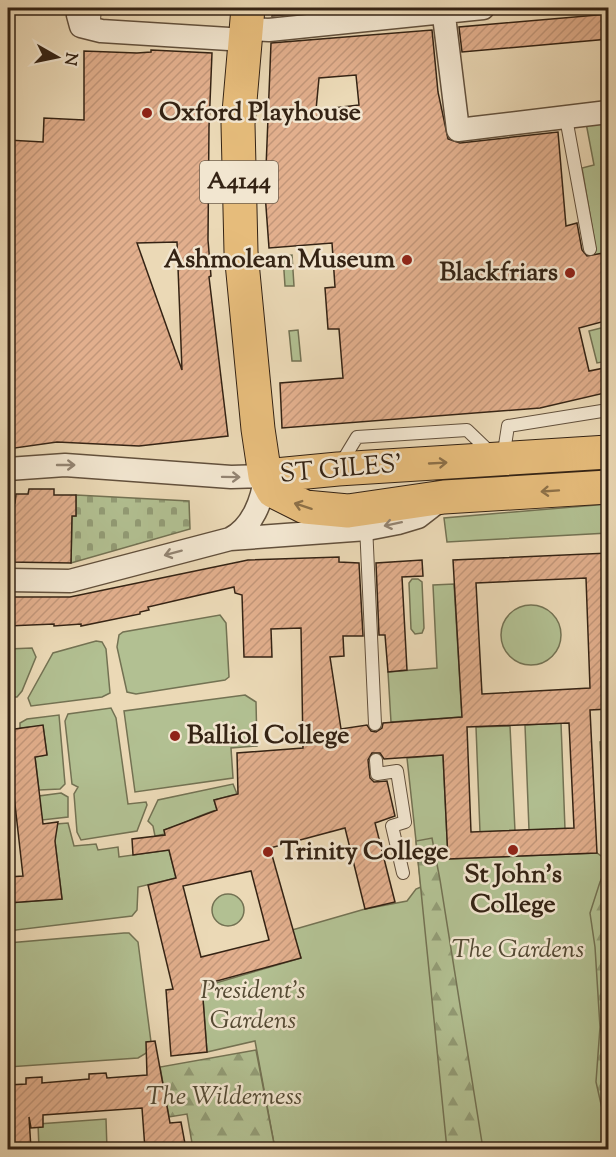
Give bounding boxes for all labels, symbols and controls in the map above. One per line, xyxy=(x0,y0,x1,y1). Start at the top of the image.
north arrow xyxy=(27,27,87,87)
text: N xyxy=(57,51,82,67)
place label: Oxford Playhouse xyxy=(159,95,361,132)
marker: Oxford Playhouse xyxy=(140,106,154,120)
road number: A4144 xyxy=(200,161,278,203)
place label: Ashmolean Museum xyxy=(164,242,395,279)
marker: Ashmolean Museum xyxy=(400,253,414,267)
place label: Blackfriars xyxy=(439,255,558,292)
marker: Blackfriars xyxy=(563,266,577,280)
street label: ST GILES' xyxy=(278,446,404,494)
one-way arrow xyxy=(427,457,447,468)
one-way arrow xyxy=(55,459,75,471)
one-way arrow xyxy=(220,471,240,482)
one-way arrow xyxy=(541,486,561,497)
one-way arrow xyxy=(294,500,313,511)
one-way arrow xyxy=(384,518,403,530)
one-way arrow xyxy=(164,548,183,560)
place label: Balliol College xyxy=(187,718,349,755)
marker: Balliol College xyxy=(168,729,182,743)
place label: Trinity College xyxy=(280,834,448,871)
marker: St John's College xyxy=(506,843,520,857)
marker: Trinity College xyxy=(261,845,275,859)
place label: St John's College xyxy=(464,857,562,924)
park label: The Gardens xyxy=(452,932,584,969)
park label: President's Gardens xyxy=(201,973,305,1040)
park label: The Wilderness xyxy=(146,1079,302,1116)

